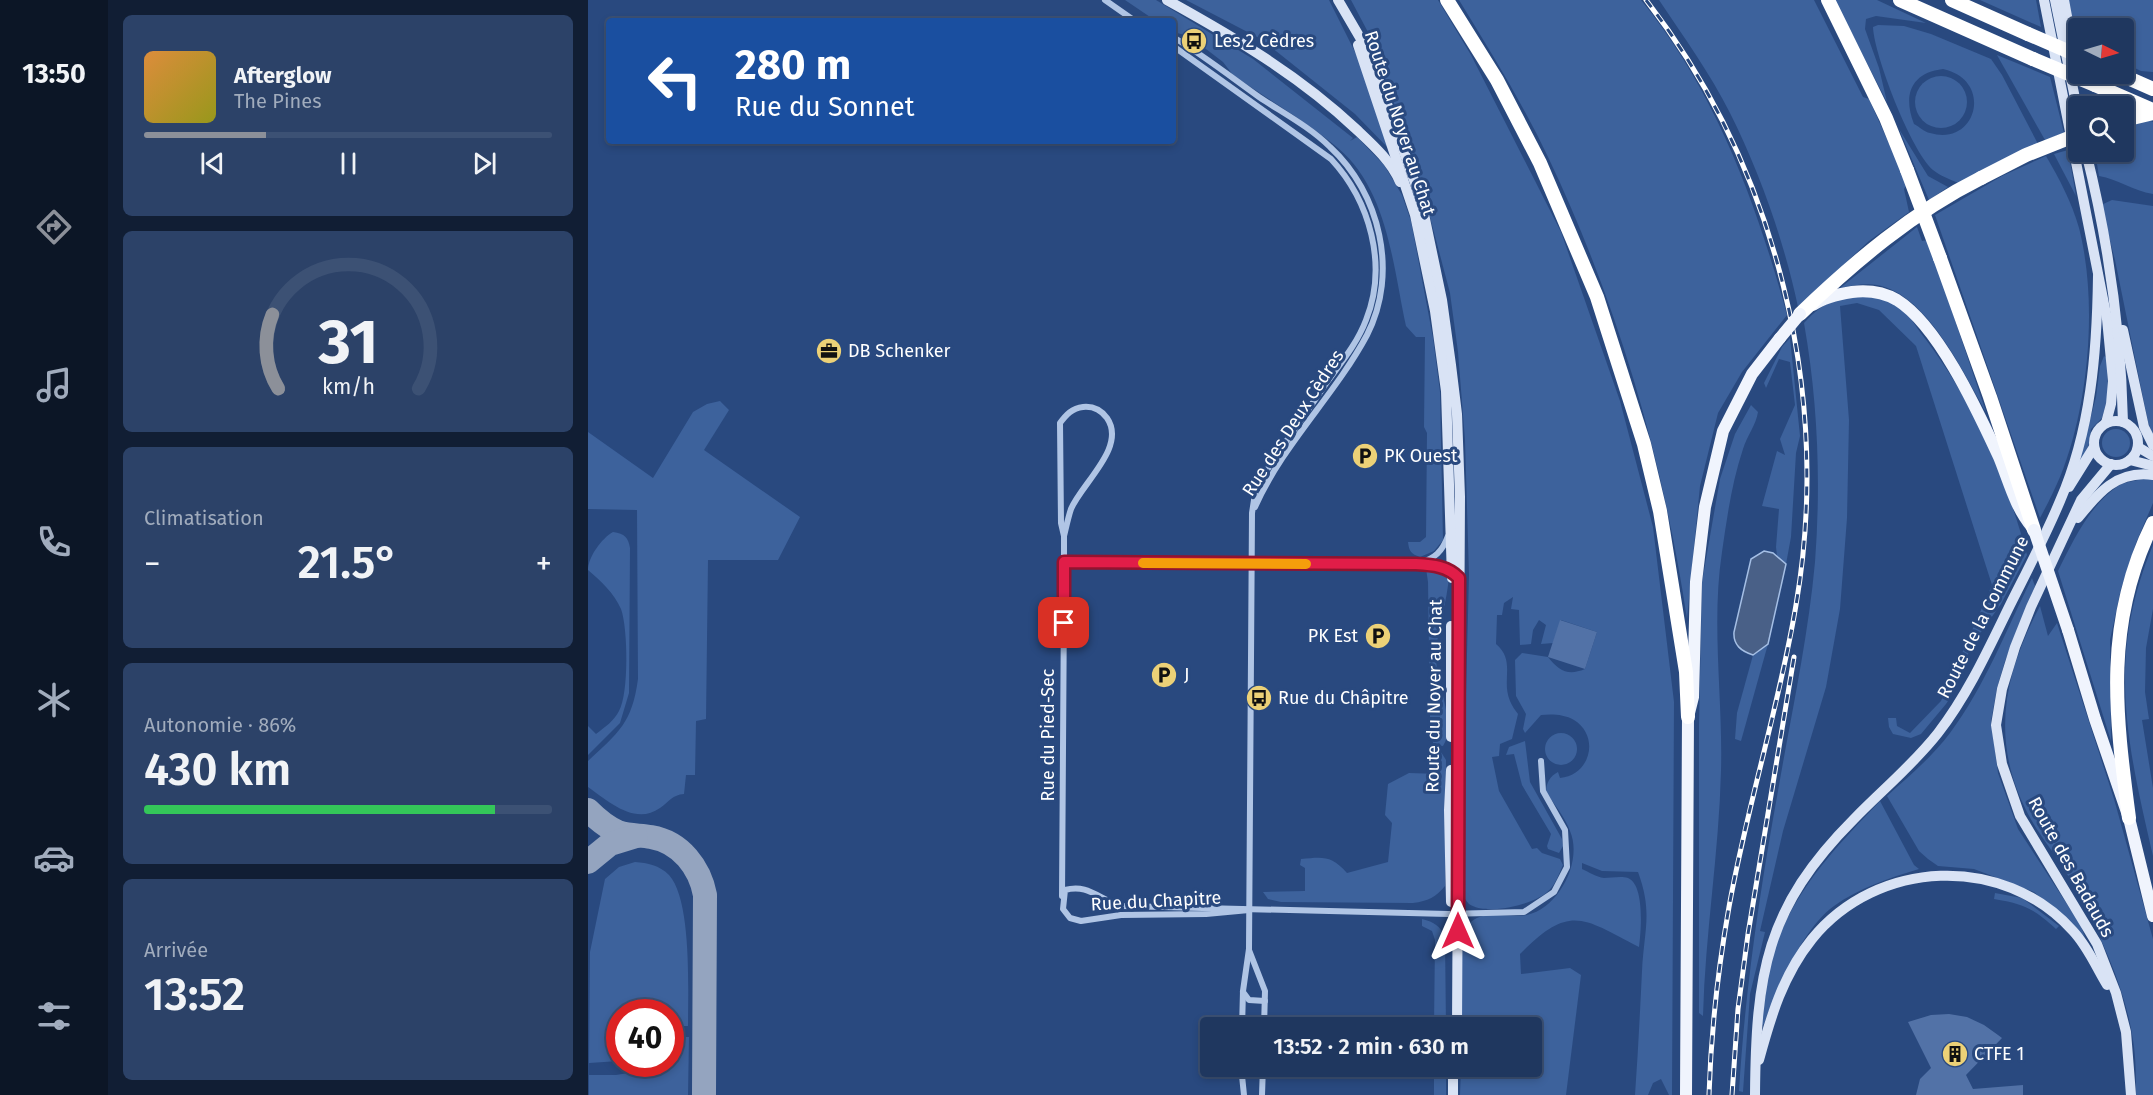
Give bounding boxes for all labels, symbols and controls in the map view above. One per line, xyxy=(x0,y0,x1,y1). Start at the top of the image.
north arrow xyxy=(2068,18,2134,84)
map controls xyxy=(2068,18,2134,162)
bus stop icon: Les 2 Cèdres xyxy=(1179,26,1209,56)
street label: Route du Noyer au Chat xyxy=(1360,28,1440,219)
place label: Les 2 Cèdres xyxy=(1214,30,1314,52)
text: 280 m xyxy=(735,40,851,90)
icon: left xyxy=(636,42,714,120)
text: 13:50 xyxy=(22,58,86,90)
text: Afterglow xyxy=(234,62,331,89)
text: The Pines xyxy=(234,89,321,113)
text: Rue du Sonnet xyxy=(735,91,915,123)
button: search xyxy=(2068,96,2134,162)
icon: previous xyxy=(196,147,229,180)
icon: pause xyxy=(332,147,365,180)
icon: next xyxy=(468,147,501,180)
icon: directions xyxy=(33,206,75,248)
text: 31 xyxy=(317,305,378,380)
office icon: DB Schenker xyxy=(814,336,844,366)
place label: DB Schenker xyxy=(848,340,950,362)
street label: Rue des Deux Cèdres xyxy=(1237,346,1349,500)
icon: music xyxy=(33,364,75,406)
text: km/h xyxy=(321,374,375,400)
parking icon: PK Ouest xyxy=(1350,441,1380,471)
place label: PK Ouest xyxy=(1384,445,1458,467)
text: Climatisation xyxy=(144,506,264,530)
icon: phone xyxy=(33,521,75,563)
street label: Route de la Commune xyxy=(1932,532,2034,702)
text: 21.5° xyxy=(298,536,398,590)
text: − xyxy=(144,544,161,584)
text: + xyxy=(536,544,552,584)
pin xyxy=(1038,597,1089,648)
street label: Route du Noyer au Chat xyxy=(1421,599,1447,793)
icon: arrive xyxy=(1047,606,1080,639)
parking icon: PK Est xyxy=(1363,621,1393,651)
place label: PK Est xyxy=(1308,625,1358,647)
parking icon: J xyxy=(1149,660,1179,690)
place label: J xyxy=(1184,664,1190,686)
street label: Rue du Pied-Sec xyxy=(1037,668,1059,801)
icon: climate xyxy=(33,679,75,721)
bus stop icon: Rue du Châpitre xyxy=(1244,683,1274,713)
place label: Rue du Châpitre xyxy=(1278,687,1409,709)
text: Autonomie · 86% xyxy=(144,713,296,737)
text: 430 km xyxy=(144,743,291,797)
street label: Route des Badauds xyxy=(2023,793,2119,941)
icon: car xyxy=(33,837,75,879)
street label: Rue du Chapitre xyxy=(1090,887,1222,915)
position arrow xyxy=(1426,899,1490,963)
text: Arrivée xyxy=(144,938,208,962)
text: 13:52 xyxy=(144,968,245,1022)
icon: filters xyxy=(33,995,75,1037)
speed limit sign: 40 xyxy=(606,999,684,1077)
text: 13:52 · 2 min · 630 m xyxy=(1273,1033,1469,1060)
building icon: CTFE 1 xyxy=(1940,1039,1970,1069)
place label: CTFE 1 xyxy=(1974,1043,2024,1065)

